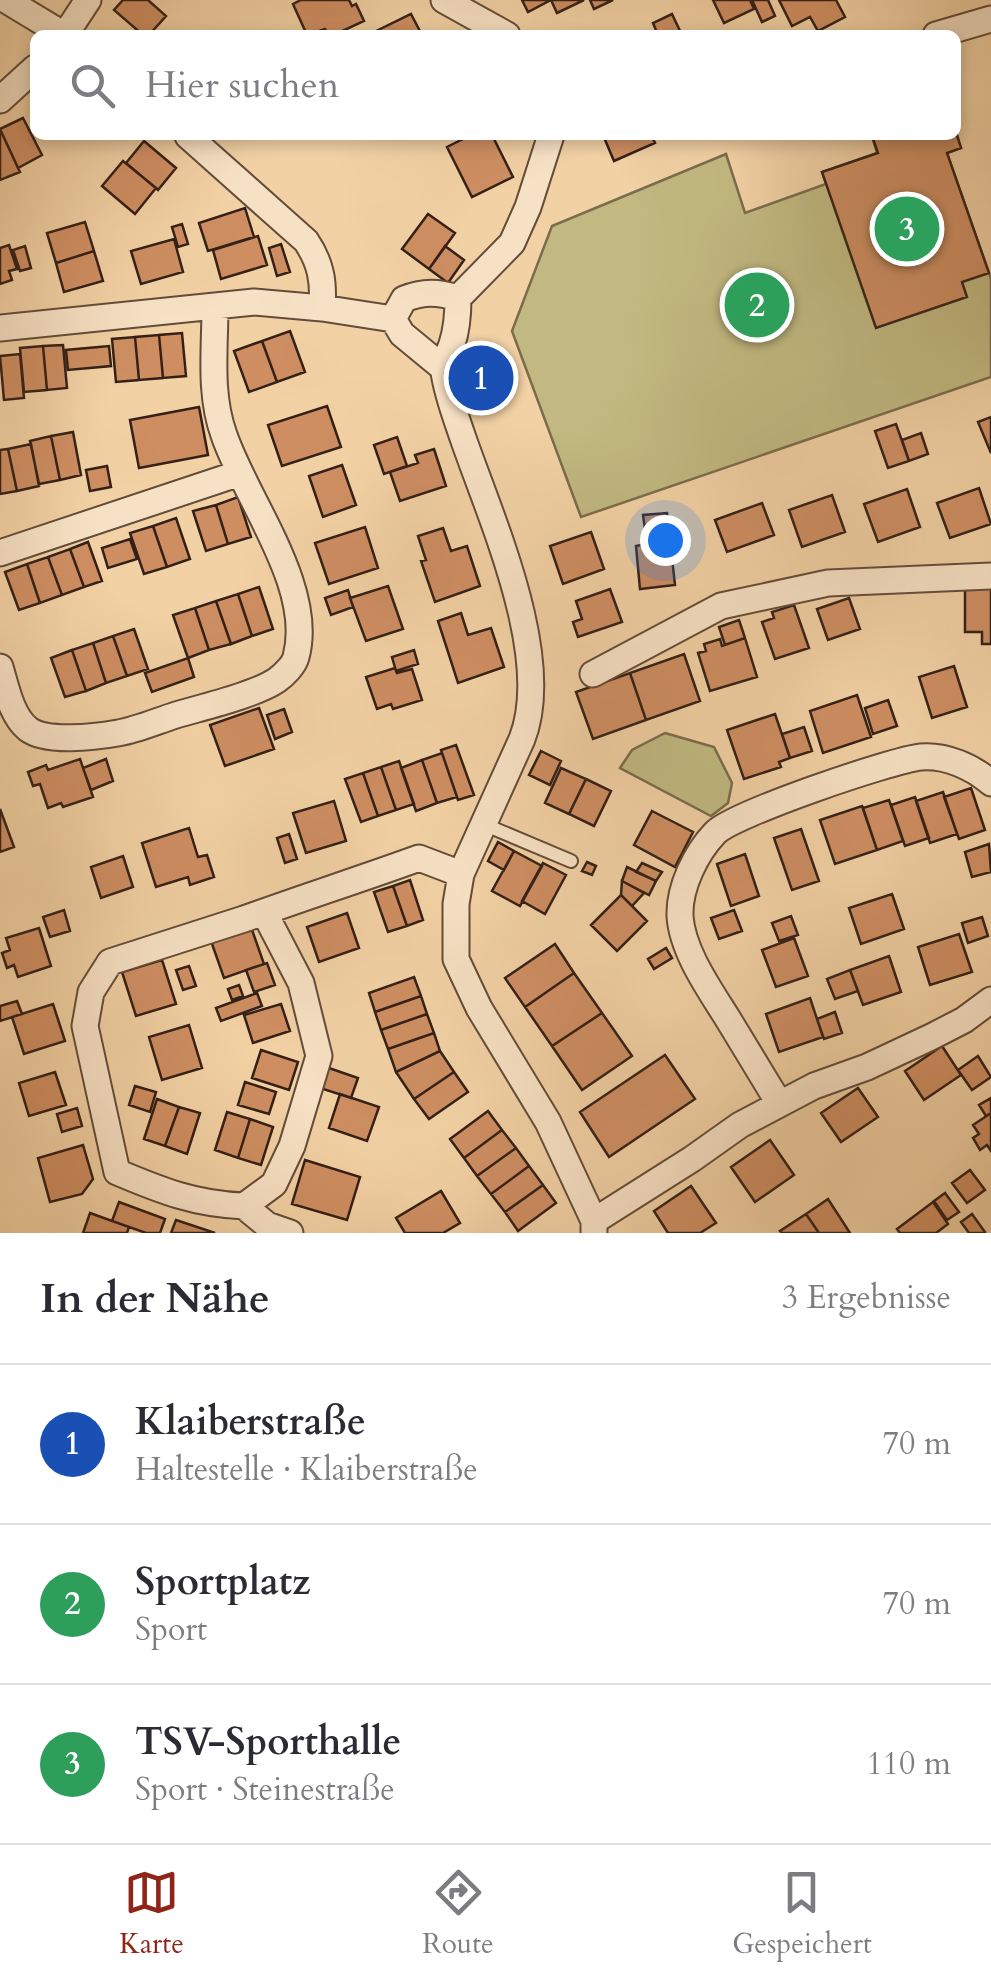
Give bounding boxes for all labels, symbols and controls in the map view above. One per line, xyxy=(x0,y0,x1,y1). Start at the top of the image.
search box xyxy=(30,30,961,140)
icon: search xyxy=(65,58,120,113)
text: Hier suchen xyxy=(145,59,339,111)
pin: 3 xyxy=(874,192,940,266)
pin: 2 xyxy=(724,268,790,342)
pin: 1 xyxy=(448,340,514,416)
your location xyxy=(640,515,691,566)
text: In der Nähe xyxy=(40,1270,270,1327)
text: 3 Ergebnisse xyxy=(782,1276,951,1320)
text: Klaiberstraße xyxy=(135,1396,366,1448)
text: 1 xyxy=(64,1422,81,1466)
text: 70 m xyxy=(883,1422,951,1466)
text: Haltestelle · Klaiberstraße xyxy=(135,1448,478,1492)
text: Sportplatz xyxy=(135,1556,311,1608)
text: 2 xyxy=(64,1582,81,1626)
text: 70 m xyxy=(883,1582,951,1626)
text: Sport xyxy=(135,1608,207,1652)
text: TSV-Sporthalle xyxy=(135,1716,401,1768)
text: 3 xyxy=(64,1742,81,1786)
text: 110 m xyxy=(866,1742,951,1786)
text: Sport · Steinestraße xyxy=(135,1768,395,1812)
tab: Karte xyxy=(119,1865,184,1963)
tab: Route xyxy=(422,1865,494,1963)
tab: Gespeichert xyxy=(732,1865,872,1963)

